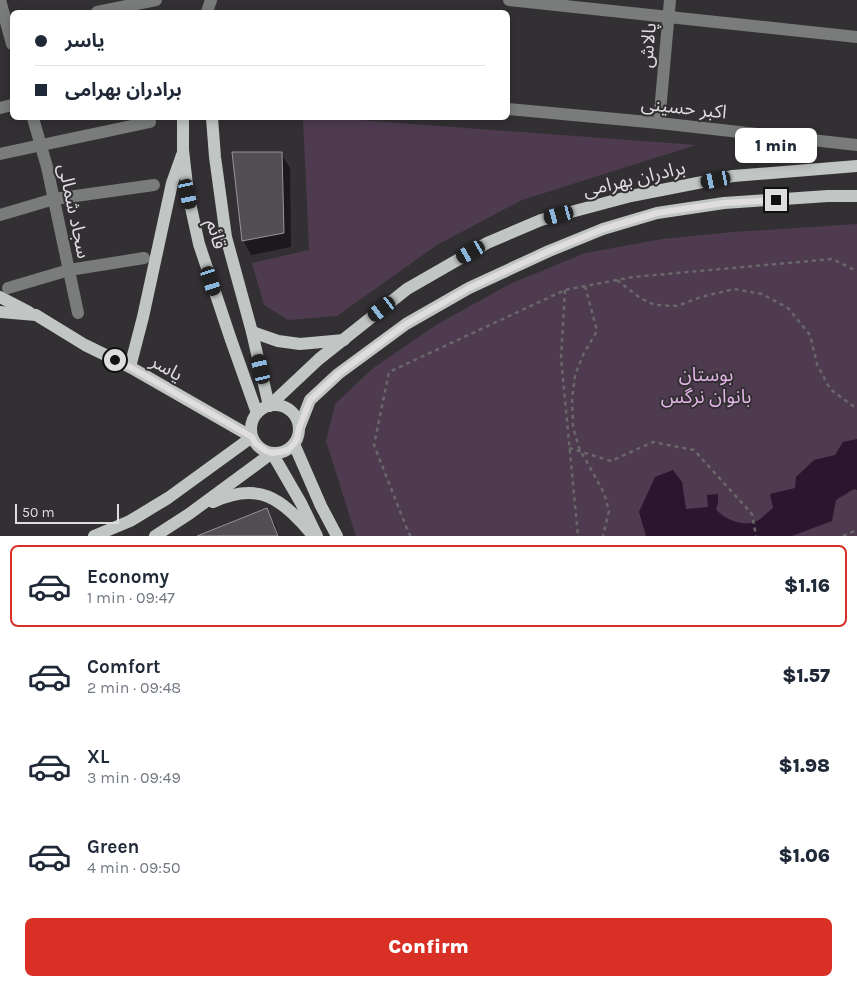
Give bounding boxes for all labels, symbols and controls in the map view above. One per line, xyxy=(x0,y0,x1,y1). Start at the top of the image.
street label: پالاش xyxy=(635,22,662,69)
text: یاسر xyxy=(65,30,104,52)
text: برادران بهرامی xyxy=(65,79,182,101)
street label: اکبر حسینی xyxy=(640,93,728,123)
callout: 1 min xyxy=(735,128,817,162)
text: 1 min xyxy=(755,136,797,155)
street label: برادران بهرامی xyxy=(581,156,688,201)
street label: سجاد شمالی xyxy=(53,162,95,261)
car xyxy=(699,170,732,190)
car xyxy=(177,178,198,210)
route end xyxy=(765,189,787,211)
car xyxy=(542,204,575,226)
street label: قائم xyxy=(199,217,231,252)
car xyxy=(454,238,487,266)
car xyxy=(199,264,222,298)
car xyxy=(365,294,398,324)
route start xyxy=(104,349,126,371)
street label: یاسر xyxy=(146,349,187,386)
car xyxy=(250,353,271,385)
park label: بوستان بانوان نرگس xyxy=(661,364,751,408)
scale bar xyxy=(15,501,119,524)
text: 50 m xyxy=(22,504,55,521)
icon: car xyxy=(27,564,72,609)
text: Economy xyxy=(87,566,169,588)
text: $1.16 xyxy=(784,575,830,597)
text: 1 min · 09:47 xyxy=(87,588,175,607)
icon: car xyxy=(27,654,72,699)
text: Comfort xyxy=(87,656,161,678)
text: $1.57 xyxy=(782,665,830,687)
text: 2 min · 09:48 xyxy=(87,678,181,697)
icon: car xyxy=(27,744,72,789)
text: XL xyxy=(87,746,109,768)
text: $1.98 xyxy=(779,755,830,777)
text: 3 min · 09:49 xyxy=(87,768,181,787)
icon: car xyxy=(27,834,72,879)
text: Green xyxy=(87,836,139,858)
text: $1.06 xyxy=(779,845,830,867)
text: 4 min · 09:50 xyxy=(87,858,181,877)
button: Confirm xyxy=(25,918,832,976)

